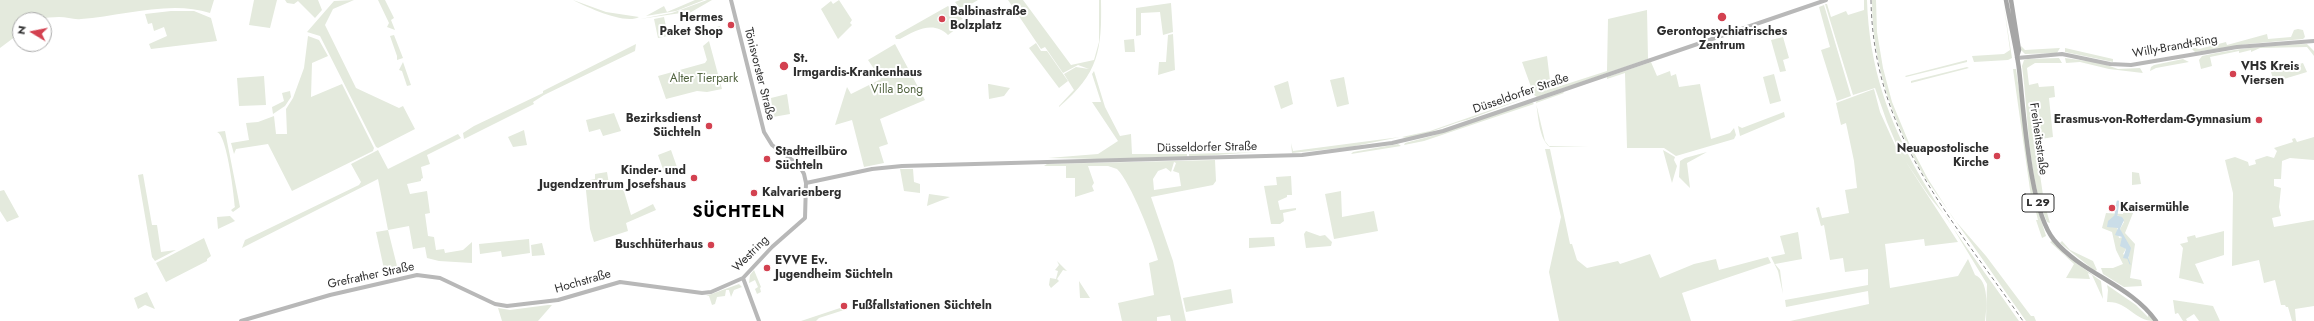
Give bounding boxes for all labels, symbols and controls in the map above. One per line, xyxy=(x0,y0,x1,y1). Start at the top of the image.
place label: Balbinastraße Bolzplatz xyxy=(950,5,1027,33)
place label: Hermes Paket Shop xyxy=(660,11,723,39)
marker: Gerontopsychiatrisches Zentrum xyxy=(1716,11,1728,23)
north arrow xyxy=(12,12,52,52)
marker: Balbinastraße Bolzplatz xyxy=(937,14,947,24)
marker: Hermes Paket Shop xyxy=(726,20,736,30)
text: N xyxy=(13,24,30,36)
place label: Gerontopsychiatrisches Zentrum xyxy=(1657,25,1787,53)
street label: Tönisvorster Straße xyxy=(741,26,777,122)
street label: Willy-Brandt-Ring xyxy=(2131,32,2219,62)
place label: St. Irmgardis-Krankenhaus xyxy=(793,52,922,80)
marker: St. Irmgardis-Krankenhaus xyxy=(778,60,790,72)
place label: VHS Kreis Viersen xyxy=(2241,60,2299,88)
marker: VHS Kreis Viersen xyxy=(2228,69,2238,79)
street label: Düsseldorfer Straße xyxy=(1471,71,1571,117)
park label: Alter Tierpark xyxy=(670,72,738,86)
park label: Villa Bong xyxy=(871,83,923,97)
street label: Freiheitsstraße xyxy=(2026,102,2050,176)
place label: Bezirksdienst Süchteln xyxy=(626,112,701,140)
place label: Erasmus-von-Rotterdam-Gymnasium xyxy=(2054,113,2251,127)
marker: Erasmus-von-Rotterdam-Gymnasium xyxy=(2254,115,2264,125)
marker: Bezirksdienst Süchteln xyxy=(704,121,714,131)
street label: Düsseldorfer Straße xyxy=(1157,140,1257,156)
place label: Neuapostolische Kirche xyxy=(1897,142,1989,170)
place label: Stadtteilbüro Süchteln xyxy=(775,145,847,173)
marker: Neuapostolische Kirche xyxy=(1992,151,2002,161)
marker: Stadtteilbüro Süchteln xyxy=(762,154,772,164)
place label: Kinder- und Jugendzentrum Josefshaus xyxy=(539,164,686,192)
marker: Kinder- und Jugendzentrum Josefshaus xyxy=(689,173,699,183)
place label: Kalvarienberg xyxy=(762,186,841,200)
marker: Kalvarienberg xyxy=(749,188,759,198)
road number: L 29 xyxy=(2022,194,2054,212)
place label: Kaisermühle xyxy=(2120,201,2189,215)
district label: SÜCHTELN xyxy=(693,203,785,223)
marker: Kaisermühle xyxy=(2107,203,2117,213)
street label: Westring xyxy=(730,233,772,275)
place label: Buschhüterhaus xyxy=(615,238,703,252)
marker: Buschhüterhaus xyxy=(706,240,716,250)
place label: EVVE Ev. Jugendheim Süchteln xyxy=(775,254,893,282)
street label: Grefrather Straße xyxy=(326,260,416,292)
marker: EVVE Ev. Jugendheim Süchteln xyxy=(762,263,772,273)
street label: Hochstraße xyxy=(553,267,613,297)
place label: Fußfallstationen Süchteln xyxy=(852,299,992,313)
marker: Fußfallstationen Süchteln xyxy=(839,301,849,311)

